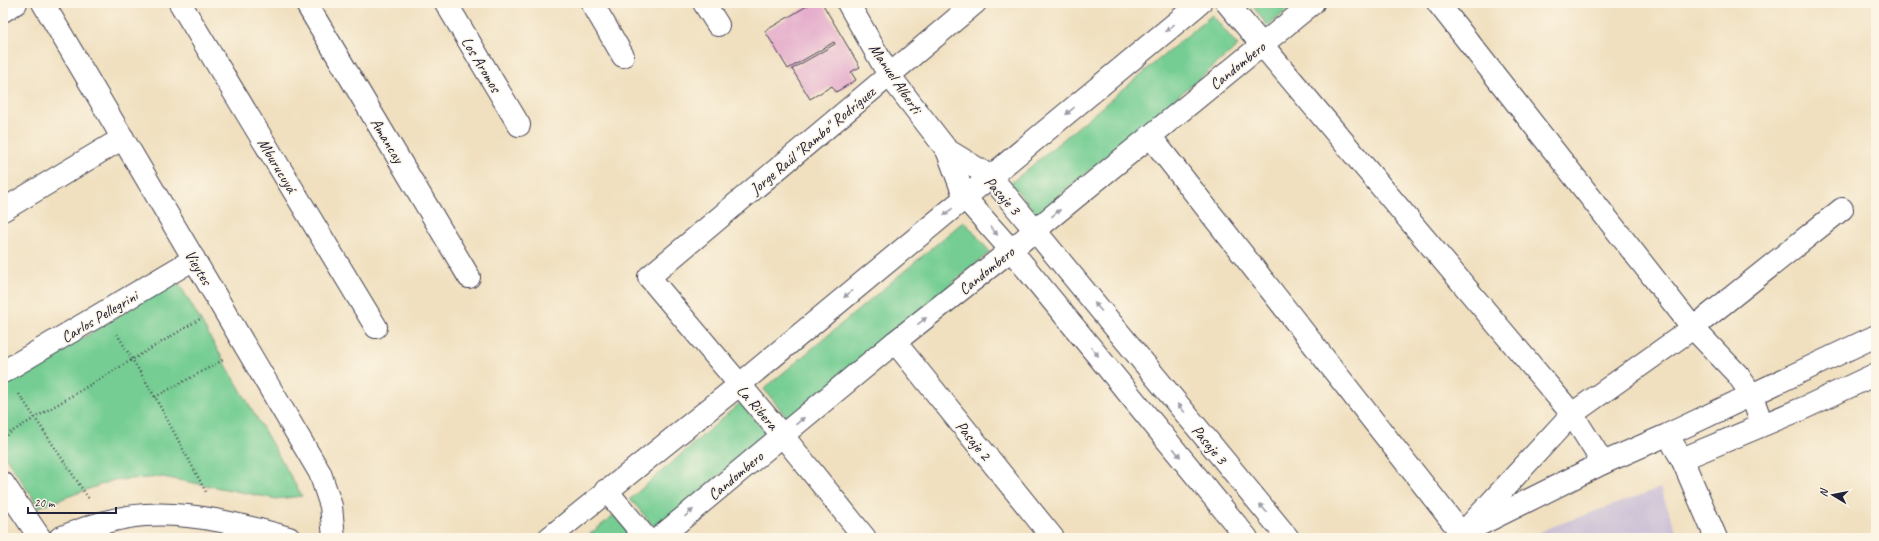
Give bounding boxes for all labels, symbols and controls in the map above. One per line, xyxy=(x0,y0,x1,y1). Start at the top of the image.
one-way arrow xyxy=(1165,23,1175,32)
street label: Los Aromos xyxy=(457,33,506,97)
street label: Candombero xyxy=(1206,36,1271,94)
street label: Manuel Alberti xyxy=(864,40,927,119)
street label: Jorge Raúl "Rambo" Rodríguez xyxy=(745,81,881,200)
one-way arrow xyxy=(1065,106,1075,115)
street label: Amancay xyxy=(366,114,409,168)
street label: Mburucuyá xyxy=(253,134,302,198)
street label: Pasaje 3 xyxy=(980,172,1026,220)
one-way arrow xyxy=(943,207,953,216)
one-way arrow xyxy=(1051,208,1061,217)
one-way arrow xyxy=(989,226,998,235)
street label: Candombero xyxy=(955,241,1020,299)
street label: Vieytes xyxy=(180,246,217,290)
street label: Carlos Pellegrini xyxy=(58,285,143,348)
one-way arrow xyxy=(842,290,853,299)
one-way arrow xyxy=(1093,302,1102,313)
one-way arrow xyxy=(917,317,928,325)
one-way arrow xyxy=(1090,347,1099,358)
street label: La Ribera xyxy=(732,381,783,435)
one-way arrow xyxy=(1176,402,1185,413)
one-way arrow xyxy=(795,417,806,426)
street label: Pasaje 2 xyxy=(951,417,996,466)
street label: Pasaje 3 xyxy=(1187,421,1233,470)
street label: Candombero xyxy=(704,446,768,505)
one-way arrow xyxy=(1173,448,1181,458)
north arrow xyxy=(1813,475,1853,515)
text: N xyxy=(1816,487,1831,498)
scale bar xyxy=(28,489,116,515)
text: 20 m xyxy=(34,495,56,511)
one-way arrow xyxy=(1259,503,1268,513)
one-way arrow xyxy=(684,509,695,518)

